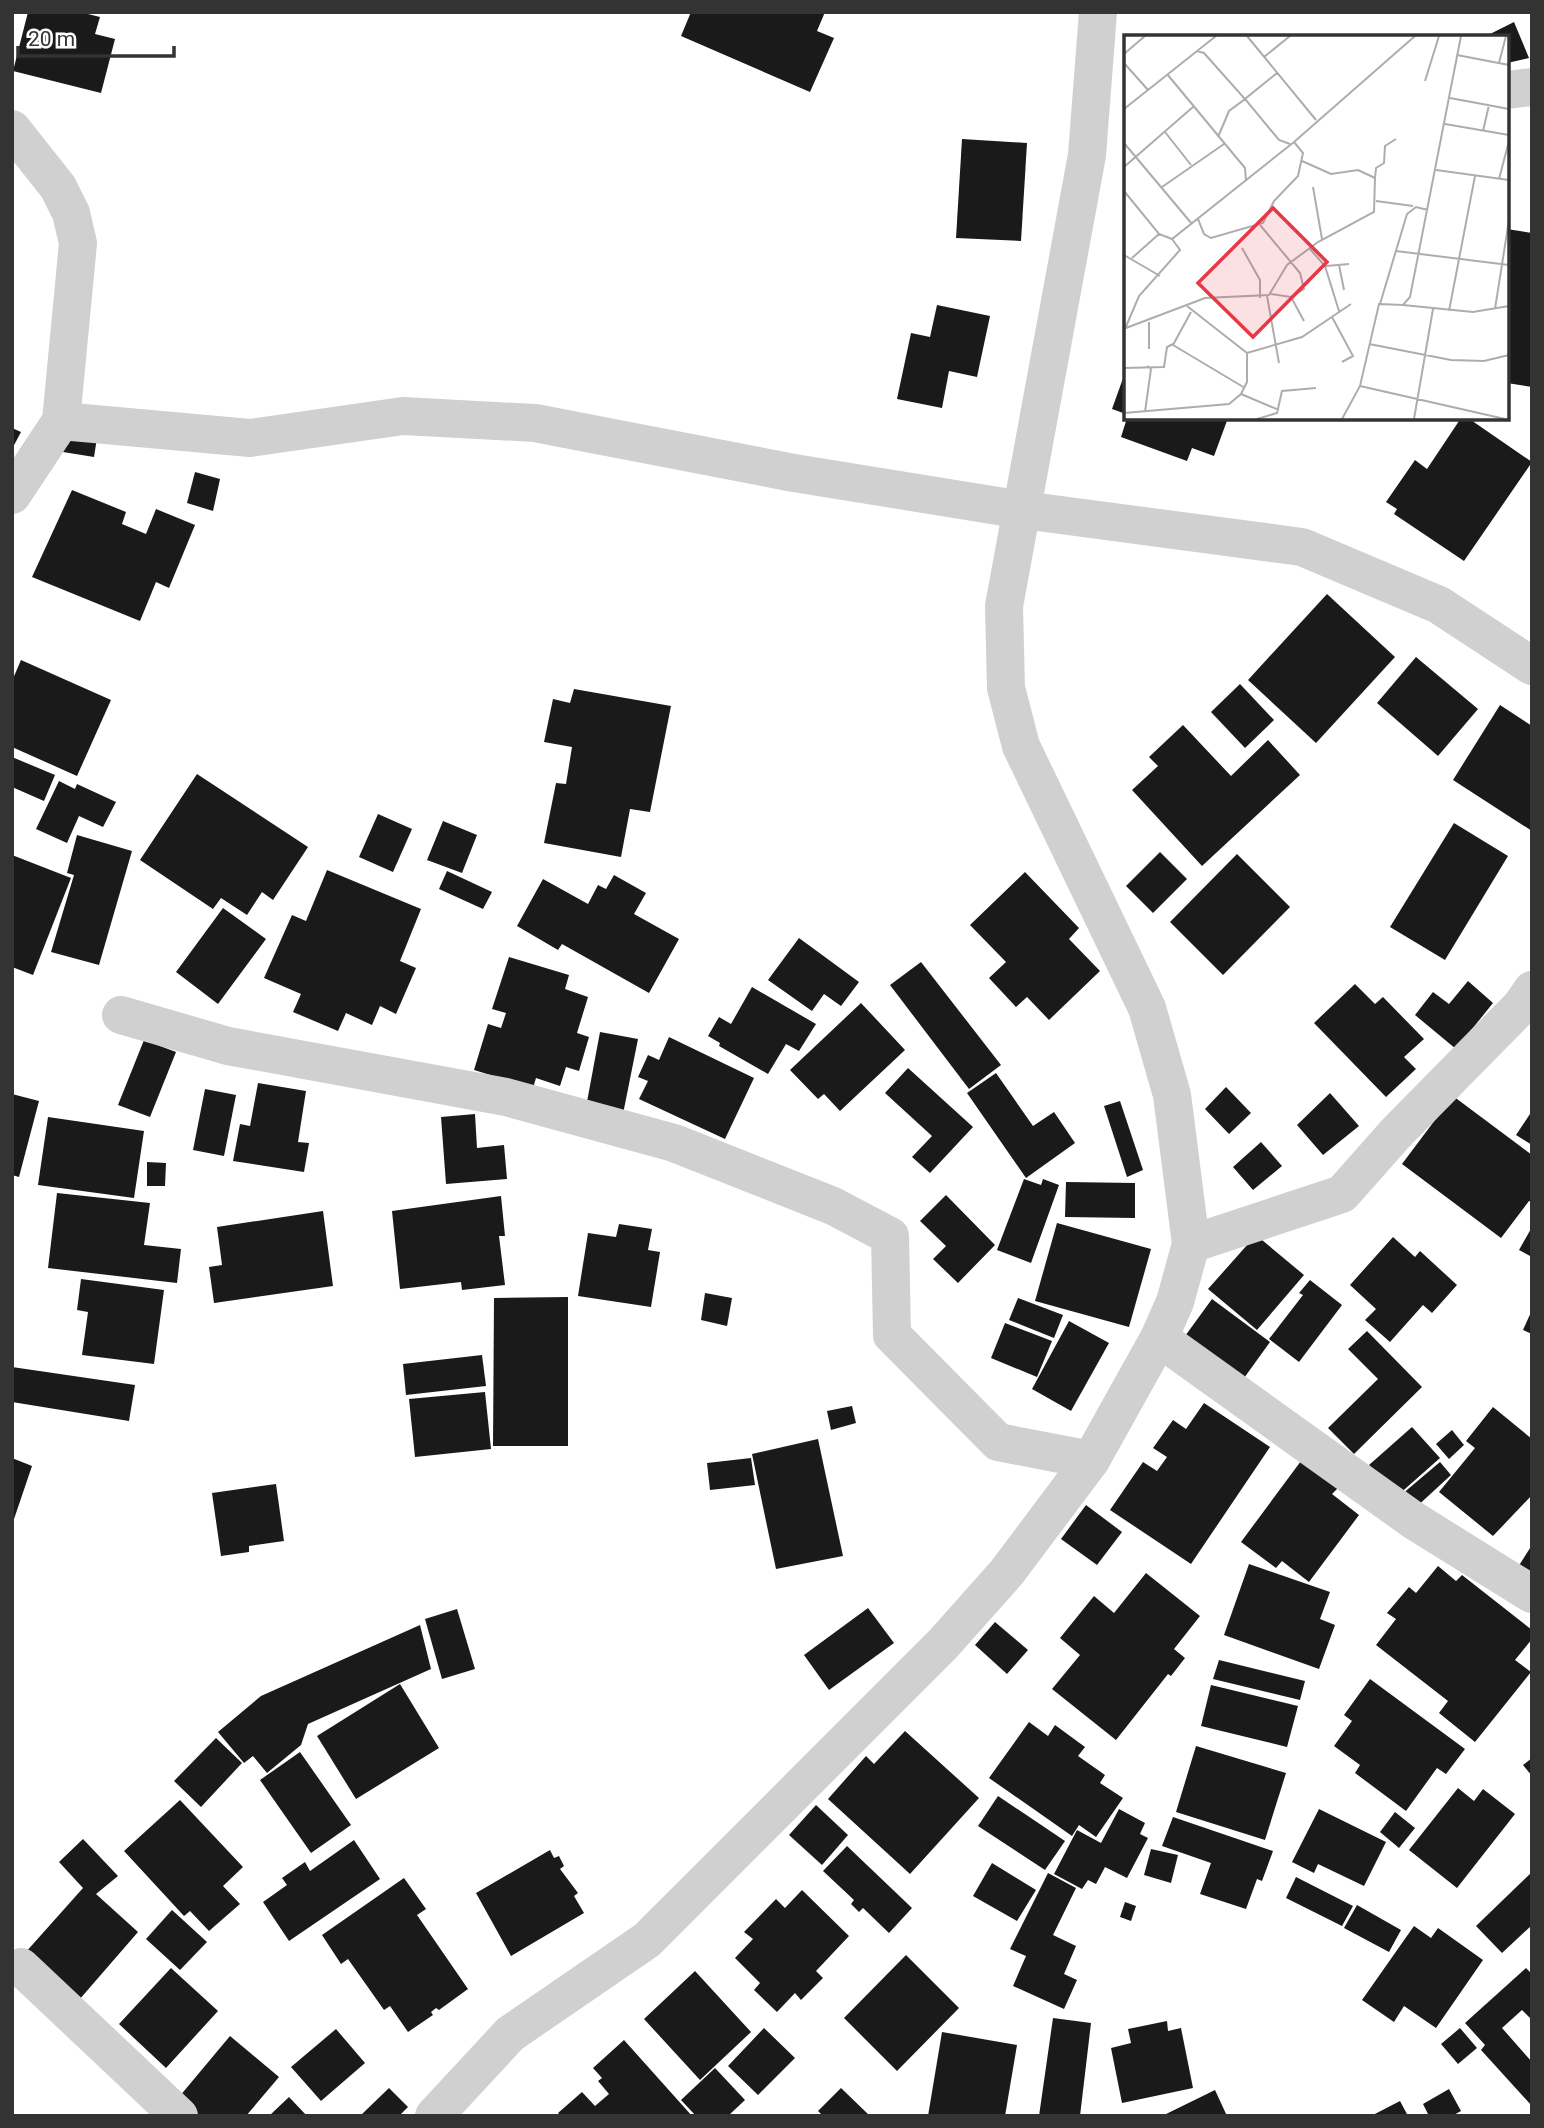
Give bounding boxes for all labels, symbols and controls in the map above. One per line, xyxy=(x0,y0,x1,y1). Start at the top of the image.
scale bar xyxy=(18,14,173,58)
text: 20 m xyxy=(28,27,75,51)
inset map xyxy=(1124,35,1509,420)

